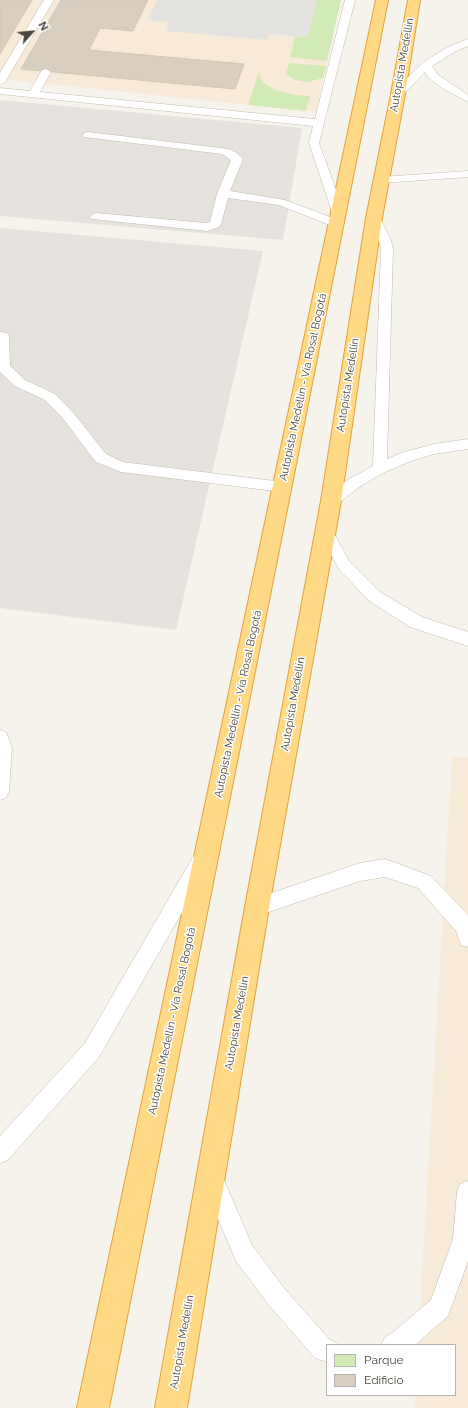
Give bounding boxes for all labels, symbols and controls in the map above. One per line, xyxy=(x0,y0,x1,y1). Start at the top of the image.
north arrow xyxy=(12,12,52,52)
street label: Autopista Medellín xyxy=(387,17,417,113)
text: N xyxy=(35,20,51,33)
street label: Autopista Medellín - Vía Rosal Bogotá xyxy=(277,292,329,482)
street label: Autopista Medellín xyxy=(334,337,362,433)
street label: Autopista Medellín - Vía Rosal Bogotá xyxy=(212,609,264,799)
street label: Autopista Medellín xyxy=(278,656,308,752)
street label: Autopista Medellín - Vía Rosal Bogotá xyxy=(146,926,198,1116)
street label: Autopista Medellín xyxy=(222,975,252,1071)
street label: Autopista Medellín xyxy=(167,1294,197,1390)
legend xyxy=(326,1344,456,1396)
text: Parque xyxy=(364,1353,404,1367)
text: Edificio xyxy=(364,1373,404,1387)

